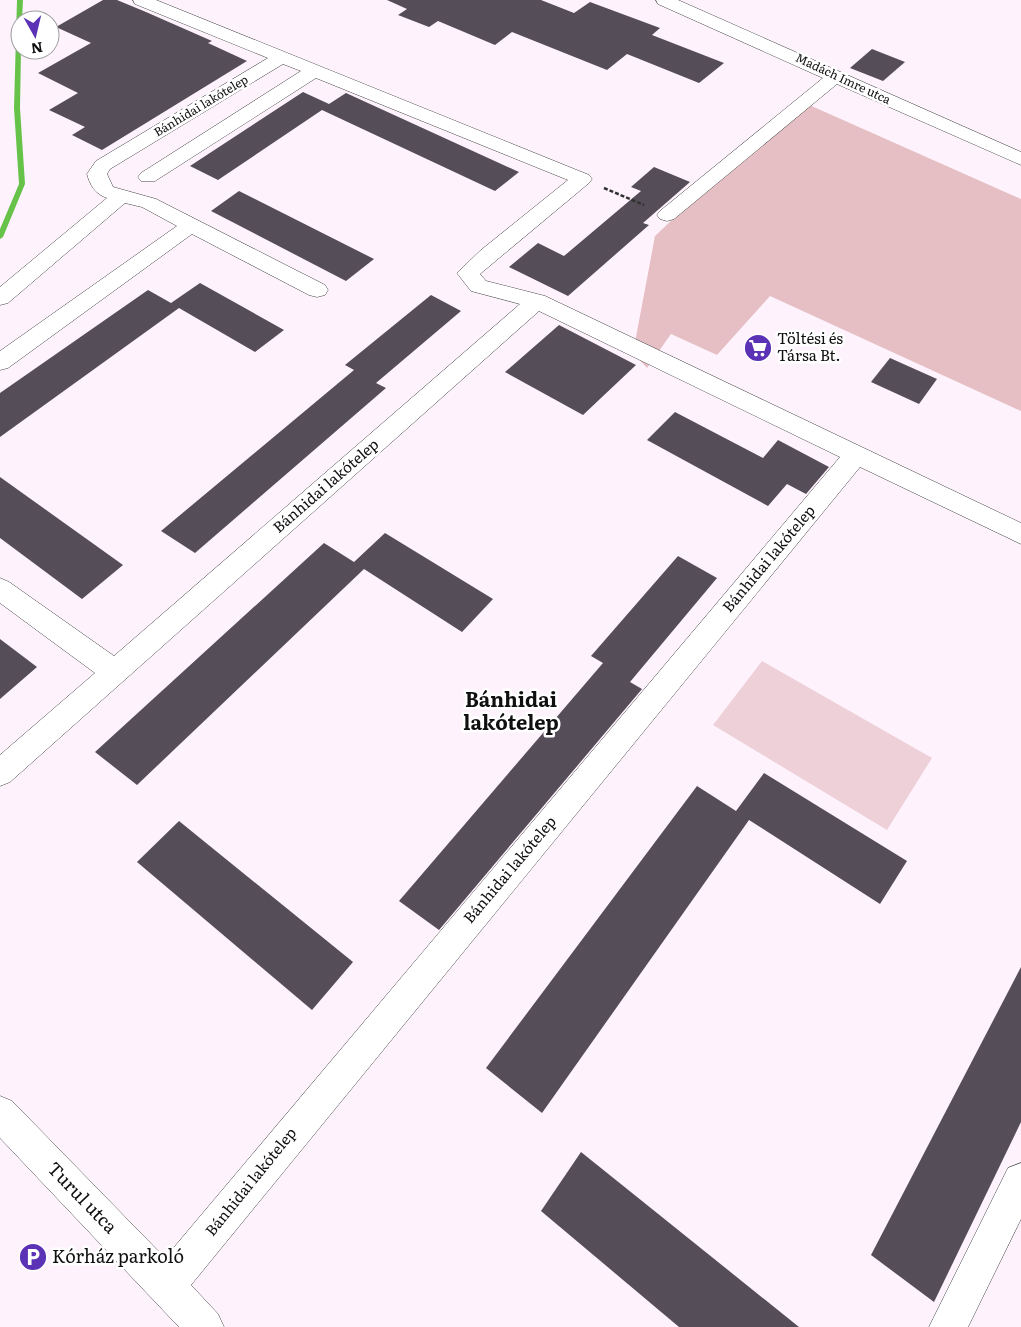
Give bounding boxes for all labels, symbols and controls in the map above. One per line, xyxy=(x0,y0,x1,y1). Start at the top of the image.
north arrow xyxy=(10,10,60,60)
text: N xyxy=(29,38,44,60)
street label: Madách Imre utca xyxy=(793,48,895,108)
street label: Bánhidai lakótelep xyxy=(150,70,251,140)
place label: Töltési és Társa Bt. xyxy=(777,326,843,366)
supermarket icon: Töltési és Társa Bt. xyxy=(743,333,773,363)
street label: Bánhidai lakótelep xyxy=(267,432,383,537)
street label: Bánhidai lakótelep xyxy=(716,499,820,617)
district label: Bánhidai lakótelep xyxy=(463,683,559,736)
street label: Bánhidai lakótelep xyxy=(457,810,561,928)
street label: Bánhidai lakótelep xyxy=(199,1122,301,1240)
street label: Turul utca xyxy=(42,1155,124,1239)
parking icon: Kórház parkoló xyxy=(18,1242,48,1272)
place label: Kórház parkoló xyxy=(52,1242,184,1269)

